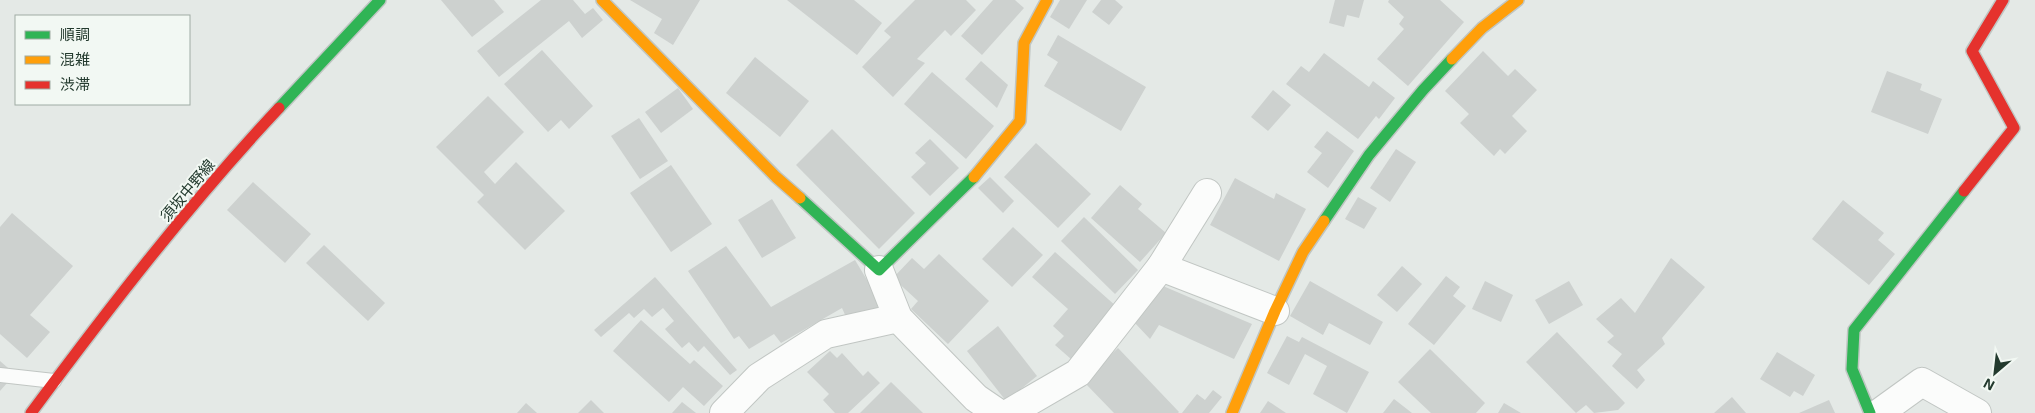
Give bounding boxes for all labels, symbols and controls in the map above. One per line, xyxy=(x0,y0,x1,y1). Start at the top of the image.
legend xyxy=(15,15,190,105)
text: 順調 xyxy=(60,25,90,43)
text: 混雑 xyxy=(60,50,90,68)
text: 渋滞 xyxy=(60,75,90,93)
street label: 須坂中野線 xyxy=(156,155,218,225)
north arrow xyxy=(1970,348,2020,398)
text: N xyxy=(1980,375,1997,395)

